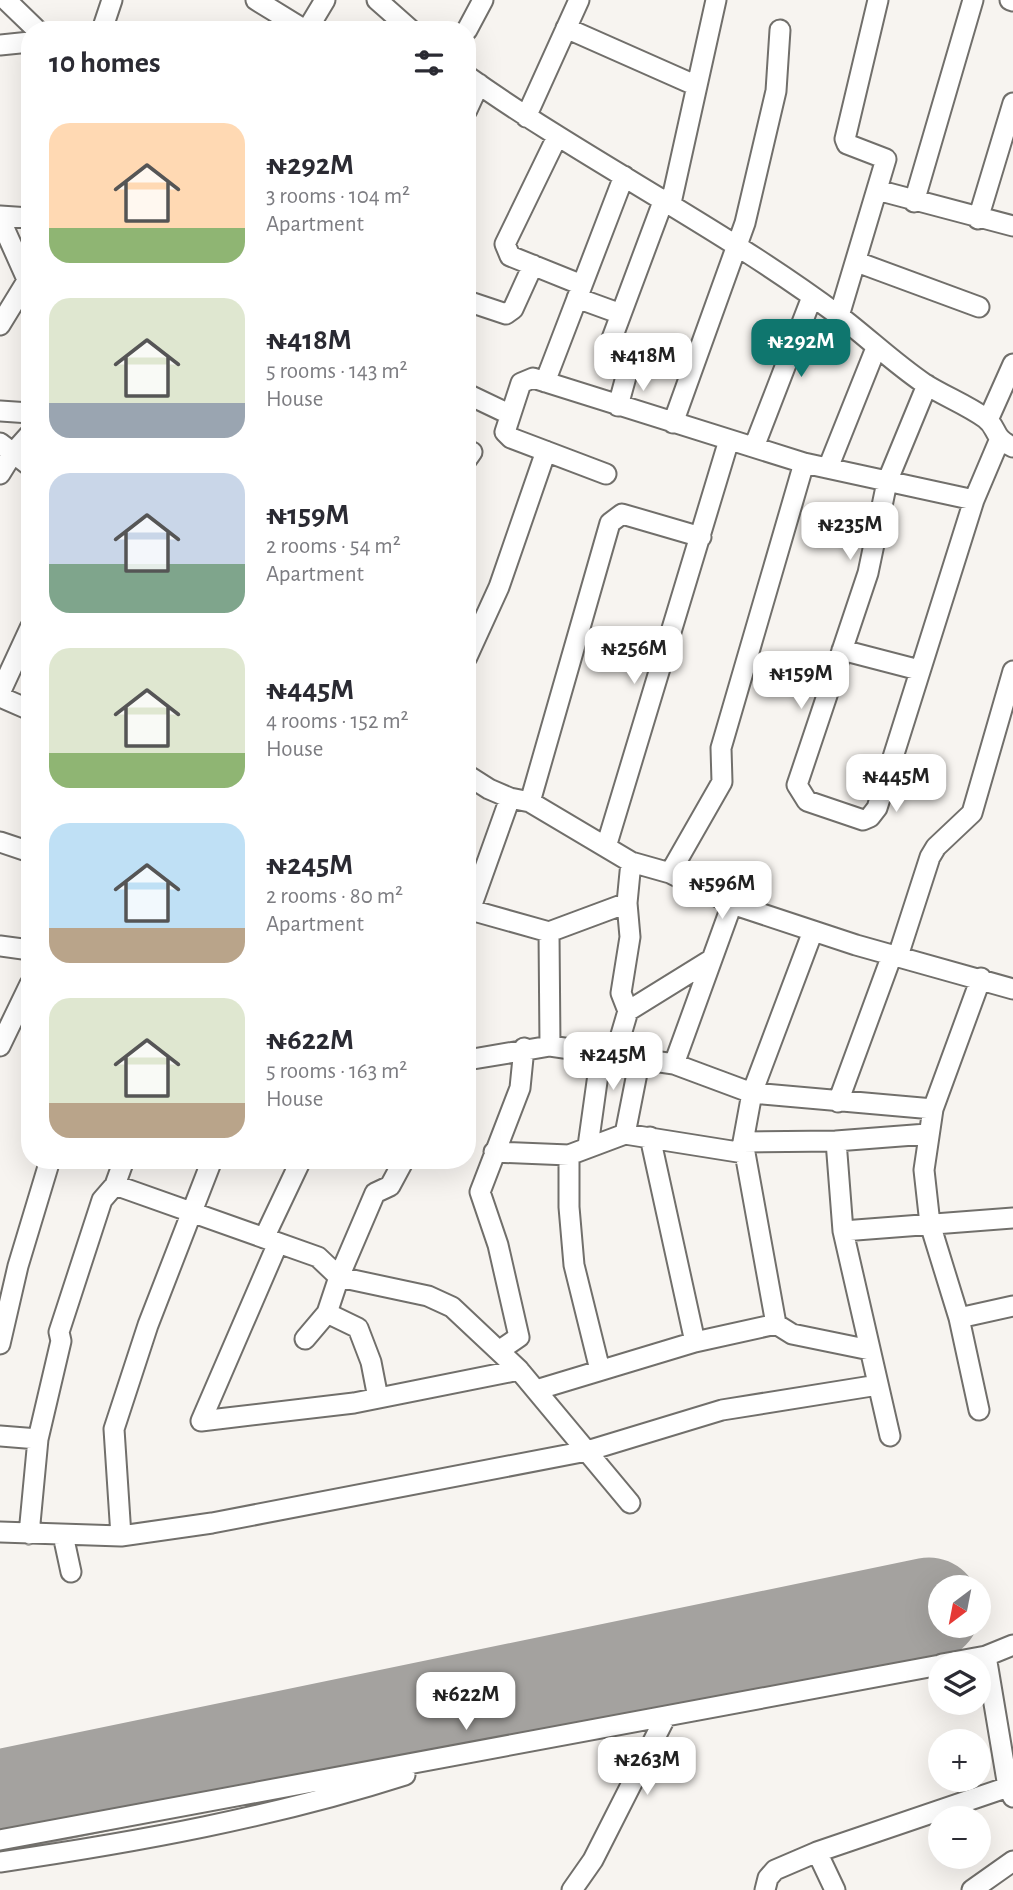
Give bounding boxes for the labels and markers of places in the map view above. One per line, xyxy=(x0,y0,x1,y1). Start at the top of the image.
pin: ₦292M xyxy=(752,320,850,379)
pin: ₦418M xyxy=(594,334,692,393)
pin: ₦235M xyxy=(801,503,899,562)
pin: ₦256M xyxy=(585,626,683,686)
pin: ₦159M xyxy=(752,652,850,711)
pin: ₦445M xyxy=(847,754,945,814)
pin: ₦596M xyxy=(673,862,771,921)
pin: ₦245M xyxy=(564,1032,662,1092)
pin: ₦622M xyxy=(417,1672,515,1732)
pin: ₦263M xyxy=(598,1738,696,1797)

